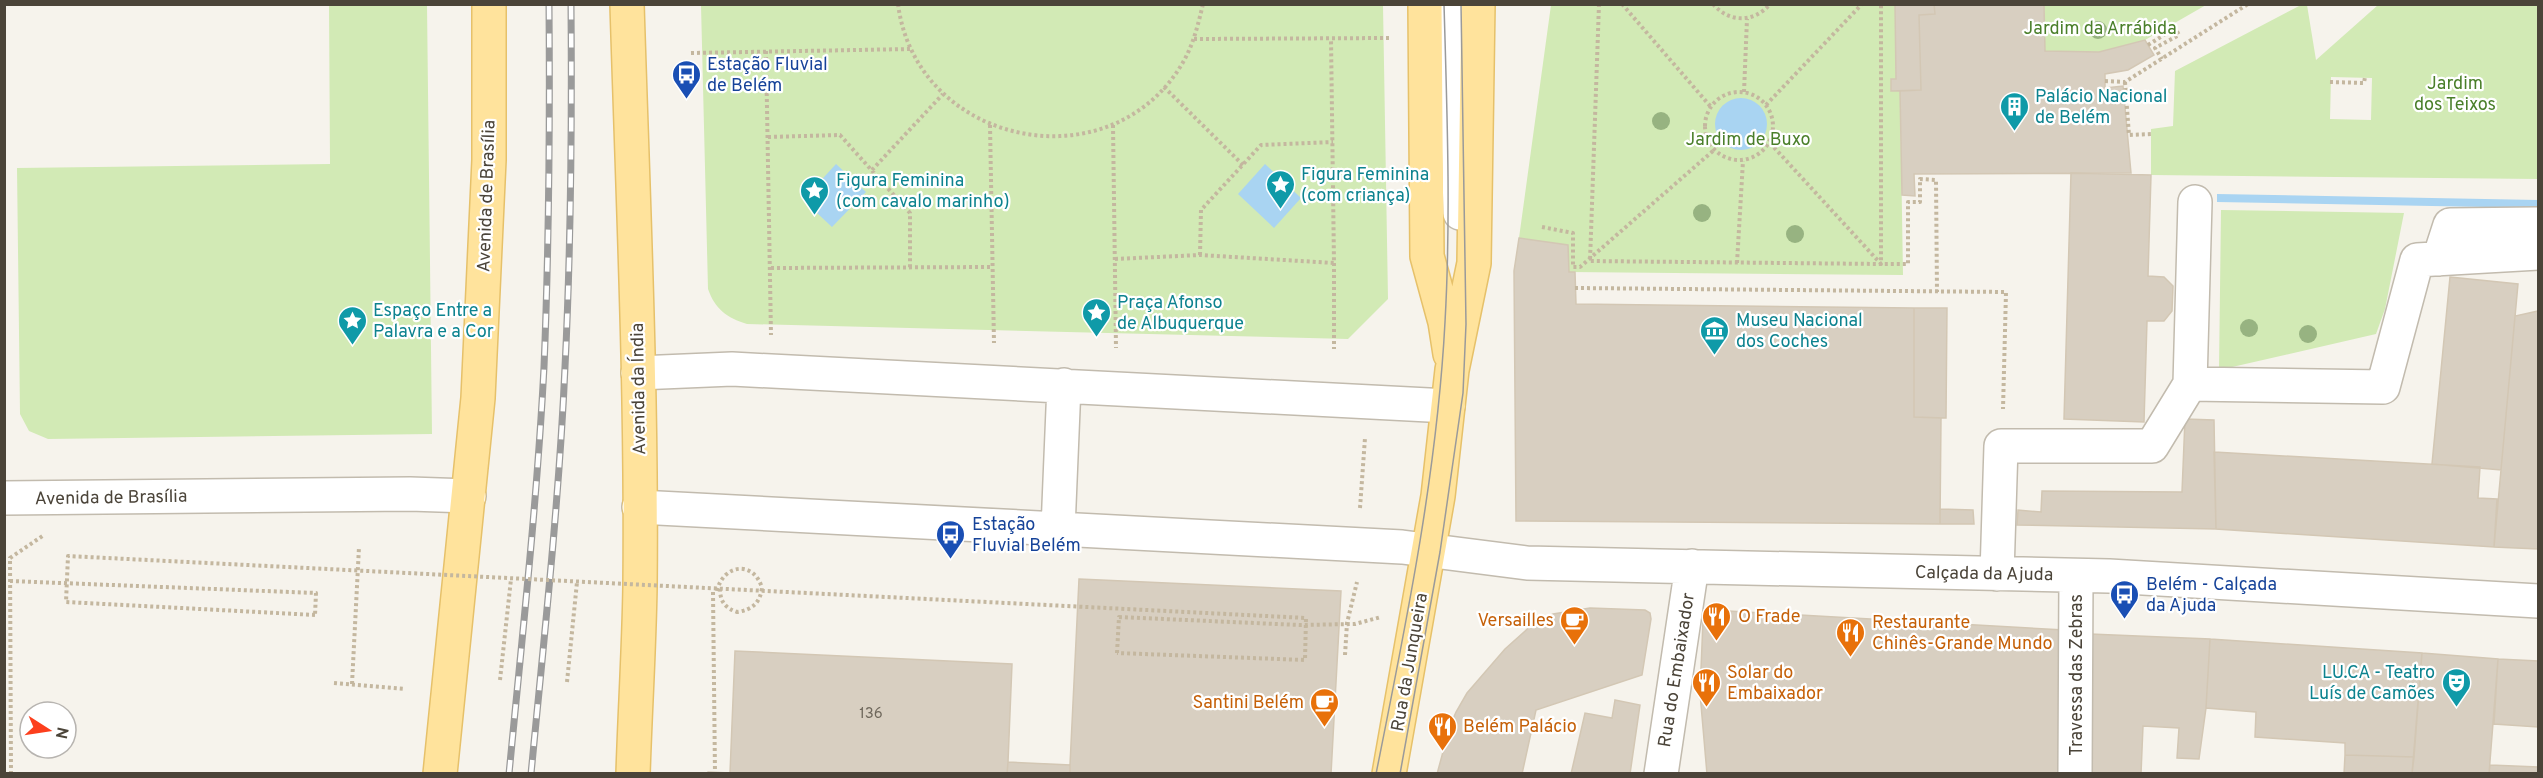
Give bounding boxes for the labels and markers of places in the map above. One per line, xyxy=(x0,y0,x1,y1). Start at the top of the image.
place label: Estação Fluvial de Belém xyxy=(707,54,828,98)
bus stop icon: Estação Fluvial de Belém xyxy=(670,58,702,100)
place label: Palácio Nacional de Belém xyxy=(2035,86,2167,130)
building icon: Palácio Nacional de Belém xyxy=(1998,90,2030,132)
place label: Figura Feminina (com criança) xyxy=(1301,164,1429,208)
place icon: Figura Feminina (com criança) xyxy=(1264,168,1296,210)
place label: Figura Feminina (com cavalo marinho) xyxy=(836,170,1010,214)
place icon: Figura Feminina (com cavalo marinho) xyxy=(799,174,831,216)
place label: Praça Afonso de Albuquerque xyxy=(1117,292,1244,336)
place icon: Praça Afonso de Albuquerque xyxy=(1080,296,1112,338)
place label: Espaço Entre a Palavra e a Cor xyxy=(373,300,494,344)
place icon: Espaço Entre a Palavra e a Cor xyxy=(336,304,368,346)
place label: Museu Nacional dos Coches xyxy=(1736,310,1863,354)
museum icon: Museu Nacional dos Coches xyxy=(1699,314,1731,356)
place label: Estação Fluvial Belém xyxy=(972,514,1081,558)
bus stop icon: Estação Fluvial Belém xyxy=(935,518,967,560)
place label: Belém - Calçada da Ajuda xyxy=(2146,574,2277,618)
bus stop icon: Belém - Calçada da Ajuda xyxy=(2109,578,2141,620)
restaurant icon: O Frade xyxy=(1701,600,1733,642)
cafe icon: Versailles xyxy=(1559,604,1591,646)
place label: O Frade xyxy=(1738,606,1800,629)
place label: Versailles xyxy=(1478,610,1554,633)
place label: Restaurante Chinês-Grande Mundo xyxy=(1872,612,2053,656)
restaurant icon: Restaurante Chinês-Grande Mundo xyxy=(1835,616,1867,658)
place label: Solar do Embaixador xyxy=(1727,662,1823,706)
place label: LU.CA - Teatro Luís de Camões xyxy=(2309,662,2435,706)
restaurant icon: Solar do Embaixador xyxy=(1690,666,1722,708)
theatre icon: LU.CA - Teatro Luís de Camões xyxy=(2440,666,2472,708)
cafe icon: Santini Belém xyxy=(1309,686,1341,728)
place label: Santini Belém xyxy=(1192,692,1304,715)
restaurant icon: Belém Palácio xyxy=(1426,710,1458,752)
place label: Belém Palácio xyxy=(1463,716,1577,739)

